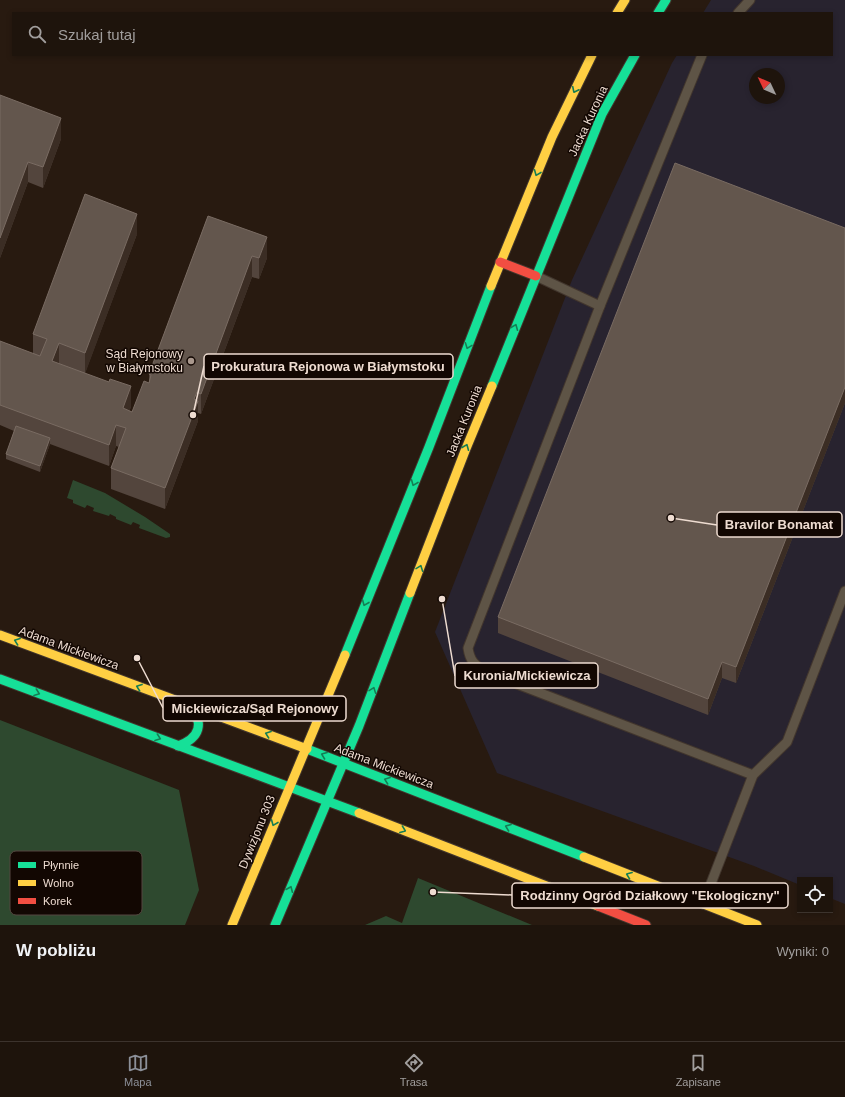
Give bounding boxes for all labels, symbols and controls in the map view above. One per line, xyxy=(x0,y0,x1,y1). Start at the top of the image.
search box xyxy=(12,12,833,56)
icon: search xyxy=(26,23,48,45)
text: Szukaj tutaj xyxy=(58,26,136,43)
north arrow xyxy=(749,68,785,104)
street label: Jacka Kuronia xyxy=(566,83,611,158)
one-way arrow xyxy=(572,86,580,93)
one-way arrow xyxy=(533,170,541,177)
one-way arrow xyxy=(510,323,518,331)
one-way arrow xyxy=(464,342,472,349)
place label: Sąd Rejonowy w Białymstoku xyxy=(105,347,183,375)
callout: Prokuratura Rejonowa w Białymstoku xyxy=(204,354,453,379)
marker: Sąd Rejonowy w Białymstoku xyxy=(186,356,196,366)
text: Prokuratura Rejonowa w Białymstoku xyxy=(211,359,445,374)
street label: Jacka Kuronia xyxy=(443,383,485,459)
one-way arrow xyxy=(462,444,470,451)
one-way arrow xyxy=(411,479,419,486)
callout: Bravilor Bonamat xyxy=(717,512,842,537)
text: Bravilor Bonamat xyxy=(725,517,834,532)
one-way arrow xyxy=(415,565,423,572)
one-way arrow xyxy=(362,600,370,607)
street label: Adama Mickiewicza xyxy=(17,623,121,673)
one-way arrow xyxy=(14,638,21,646)
callout: Kuronia/Mickiewicza xyxy=(455,663,598,688)
text: Kuronia/Mickiewicza xyxy=(463,668,591,683)
one-way arrow xyxy=(136,683,143,691)
one-way arrow xyxy=(368,686,376,693)
one-way arrow xyxy=(33,688,40,696)
callout: Mickiewicza/Sąd Rejonowy xyxy=(163,696,346,721)
text: Mickiewicza/Sąd Rejonowy xyxy=(172,701,339,716)
one-way arrow xyxy=(265,731,272,739)
one-way arrow xyxy=(155,734,162,742)
street label: Adama Mickiewicza xyxy=(332,741,436,792)
one-way arrow xyxy=(321,752,328,760)
one-way arrow xyxy=(384,777,391,785)
street label: Dywizjonu 303 xyxy=(236,793,278,871)
one-way arrow xyxy=(271,819,279,827)
one-way arrow xyxy=(505,824,512,832)
one-way arrow xyxy=(400,825,407,833)
legend xyxy=(10,851,142,915)
text: Płynnie xyxy=(43,859,79,871)
one-way arrow xyxy=(626,872,633,880)
text: Wolno xyxy=(43,877,74,889)
map controls xyxy=(797,877,833,913)
button: locate xyxy=(797,877,833,913)
callout: Rodzinny Ogród Działkowy "Ekologiczny" xyxy=(512,883,788,908)
one-way arrow xyxy=(286,886,294,893)
text: Rodzinny Ogród Działkowy "Ekologiczny" xyxy=(520,888,780,903)
text: Korek xyxy=(43,895,72,907)
text: W pobliżu xyxy=(16,941,96,960)
text: Wyniki: 0 xyxy=(776,944,829,959)
tab: Mapa xyxy=(124,1052,152,1088)
tab: Trasa xyxy=(400,1052,427,1088)
tab: Zapisane xyxy=(676,1052,721,1088)

